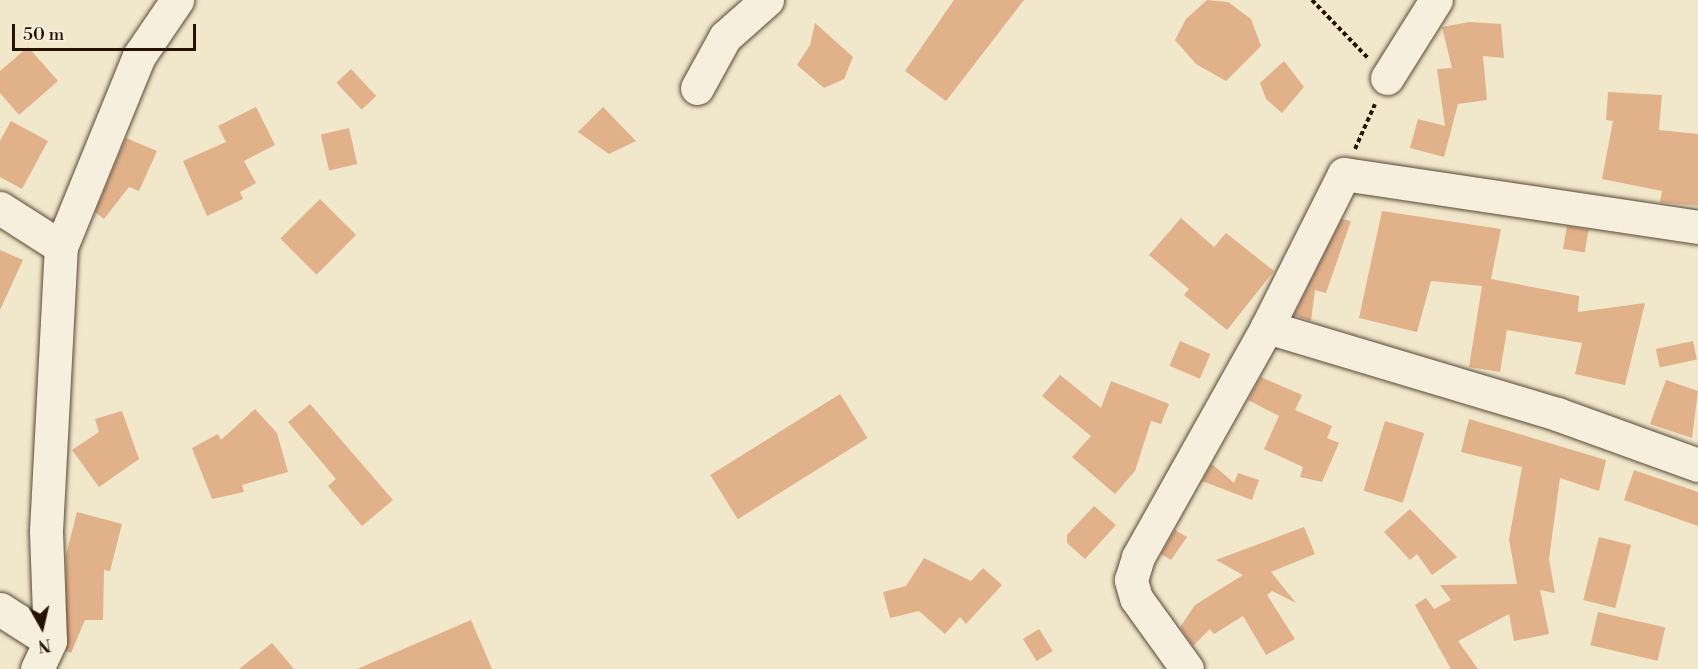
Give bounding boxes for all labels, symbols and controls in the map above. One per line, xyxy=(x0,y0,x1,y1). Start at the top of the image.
scale bar xyxy=(15,12,200,50)
text: 50 m xyxy=(23,23,64,46)
north arrow xyxy=(12,597,72,657)
text: N xyxy=(37,634,52,656)

